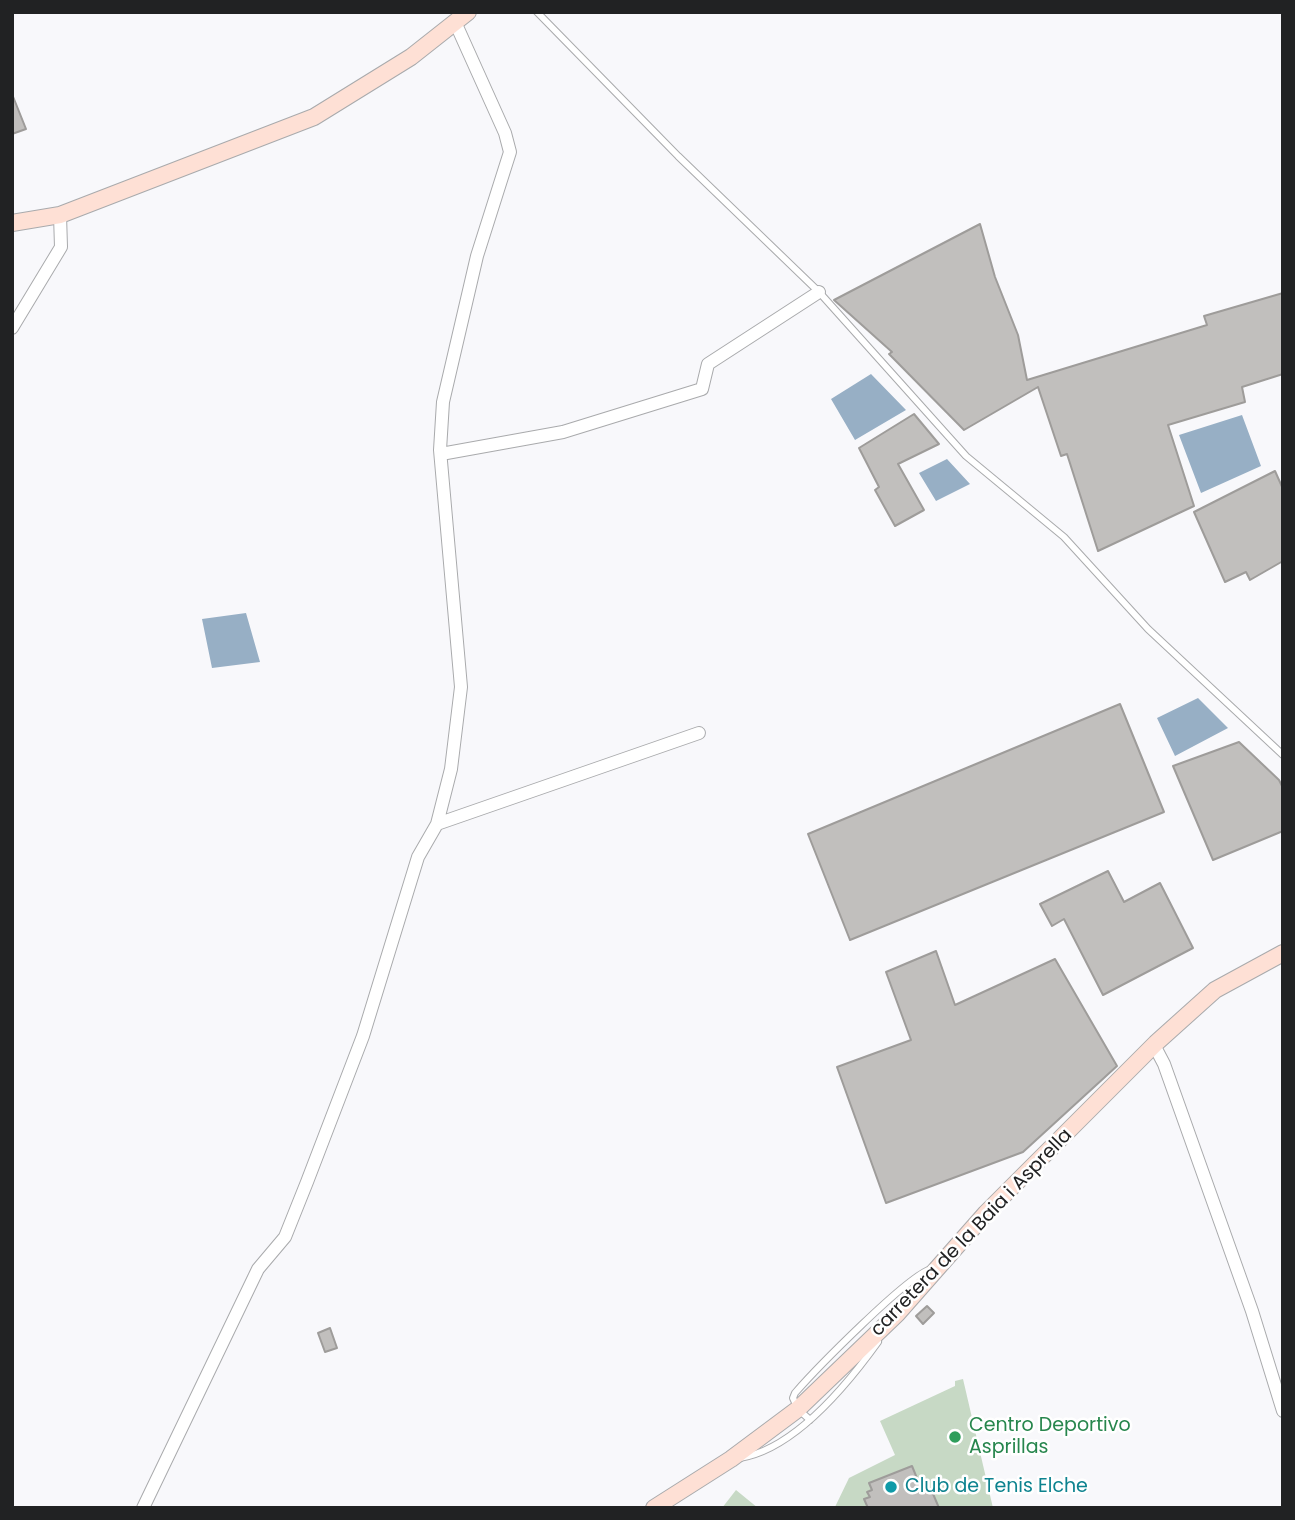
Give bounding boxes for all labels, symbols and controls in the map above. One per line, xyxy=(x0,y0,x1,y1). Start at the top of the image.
street label: carretera de la Baia i Asprella xyxy=(867,1124,1077,1342)
place label: Centro Deportivo Asprillas xyxy=(969,1415,1131,1459)
marker: Centro Deportivo Asprillas xyxy=(947,1429,963,1445)
place label: Club de Tenis Elche xyxy=(905,1476,1088,1498)
marker: Club de Tenis Elche xyxy=(883,1479,899,1495)

